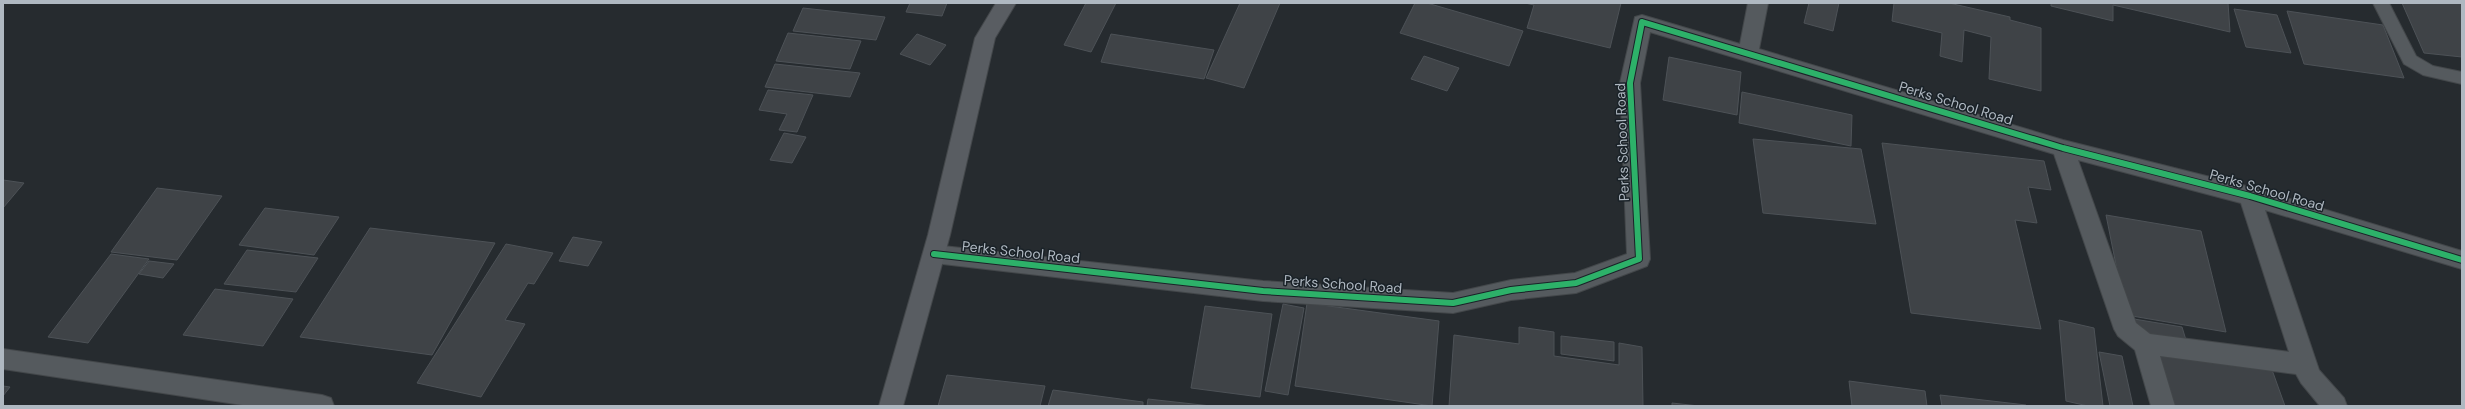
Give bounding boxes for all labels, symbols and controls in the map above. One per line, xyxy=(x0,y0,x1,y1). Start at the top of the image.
street label: Perks School Road xyxy=(1897,77,2015,129)
street label: Perks School Road xyxy=(1611,82,1633,202)
street label: Perks School Road xyxy=(2208,165,2326,215)
street label: Perks School Road xyxy=(961,237,1081,267)
street label: Perks School Road xyxy=(1283,271,1403,297)

